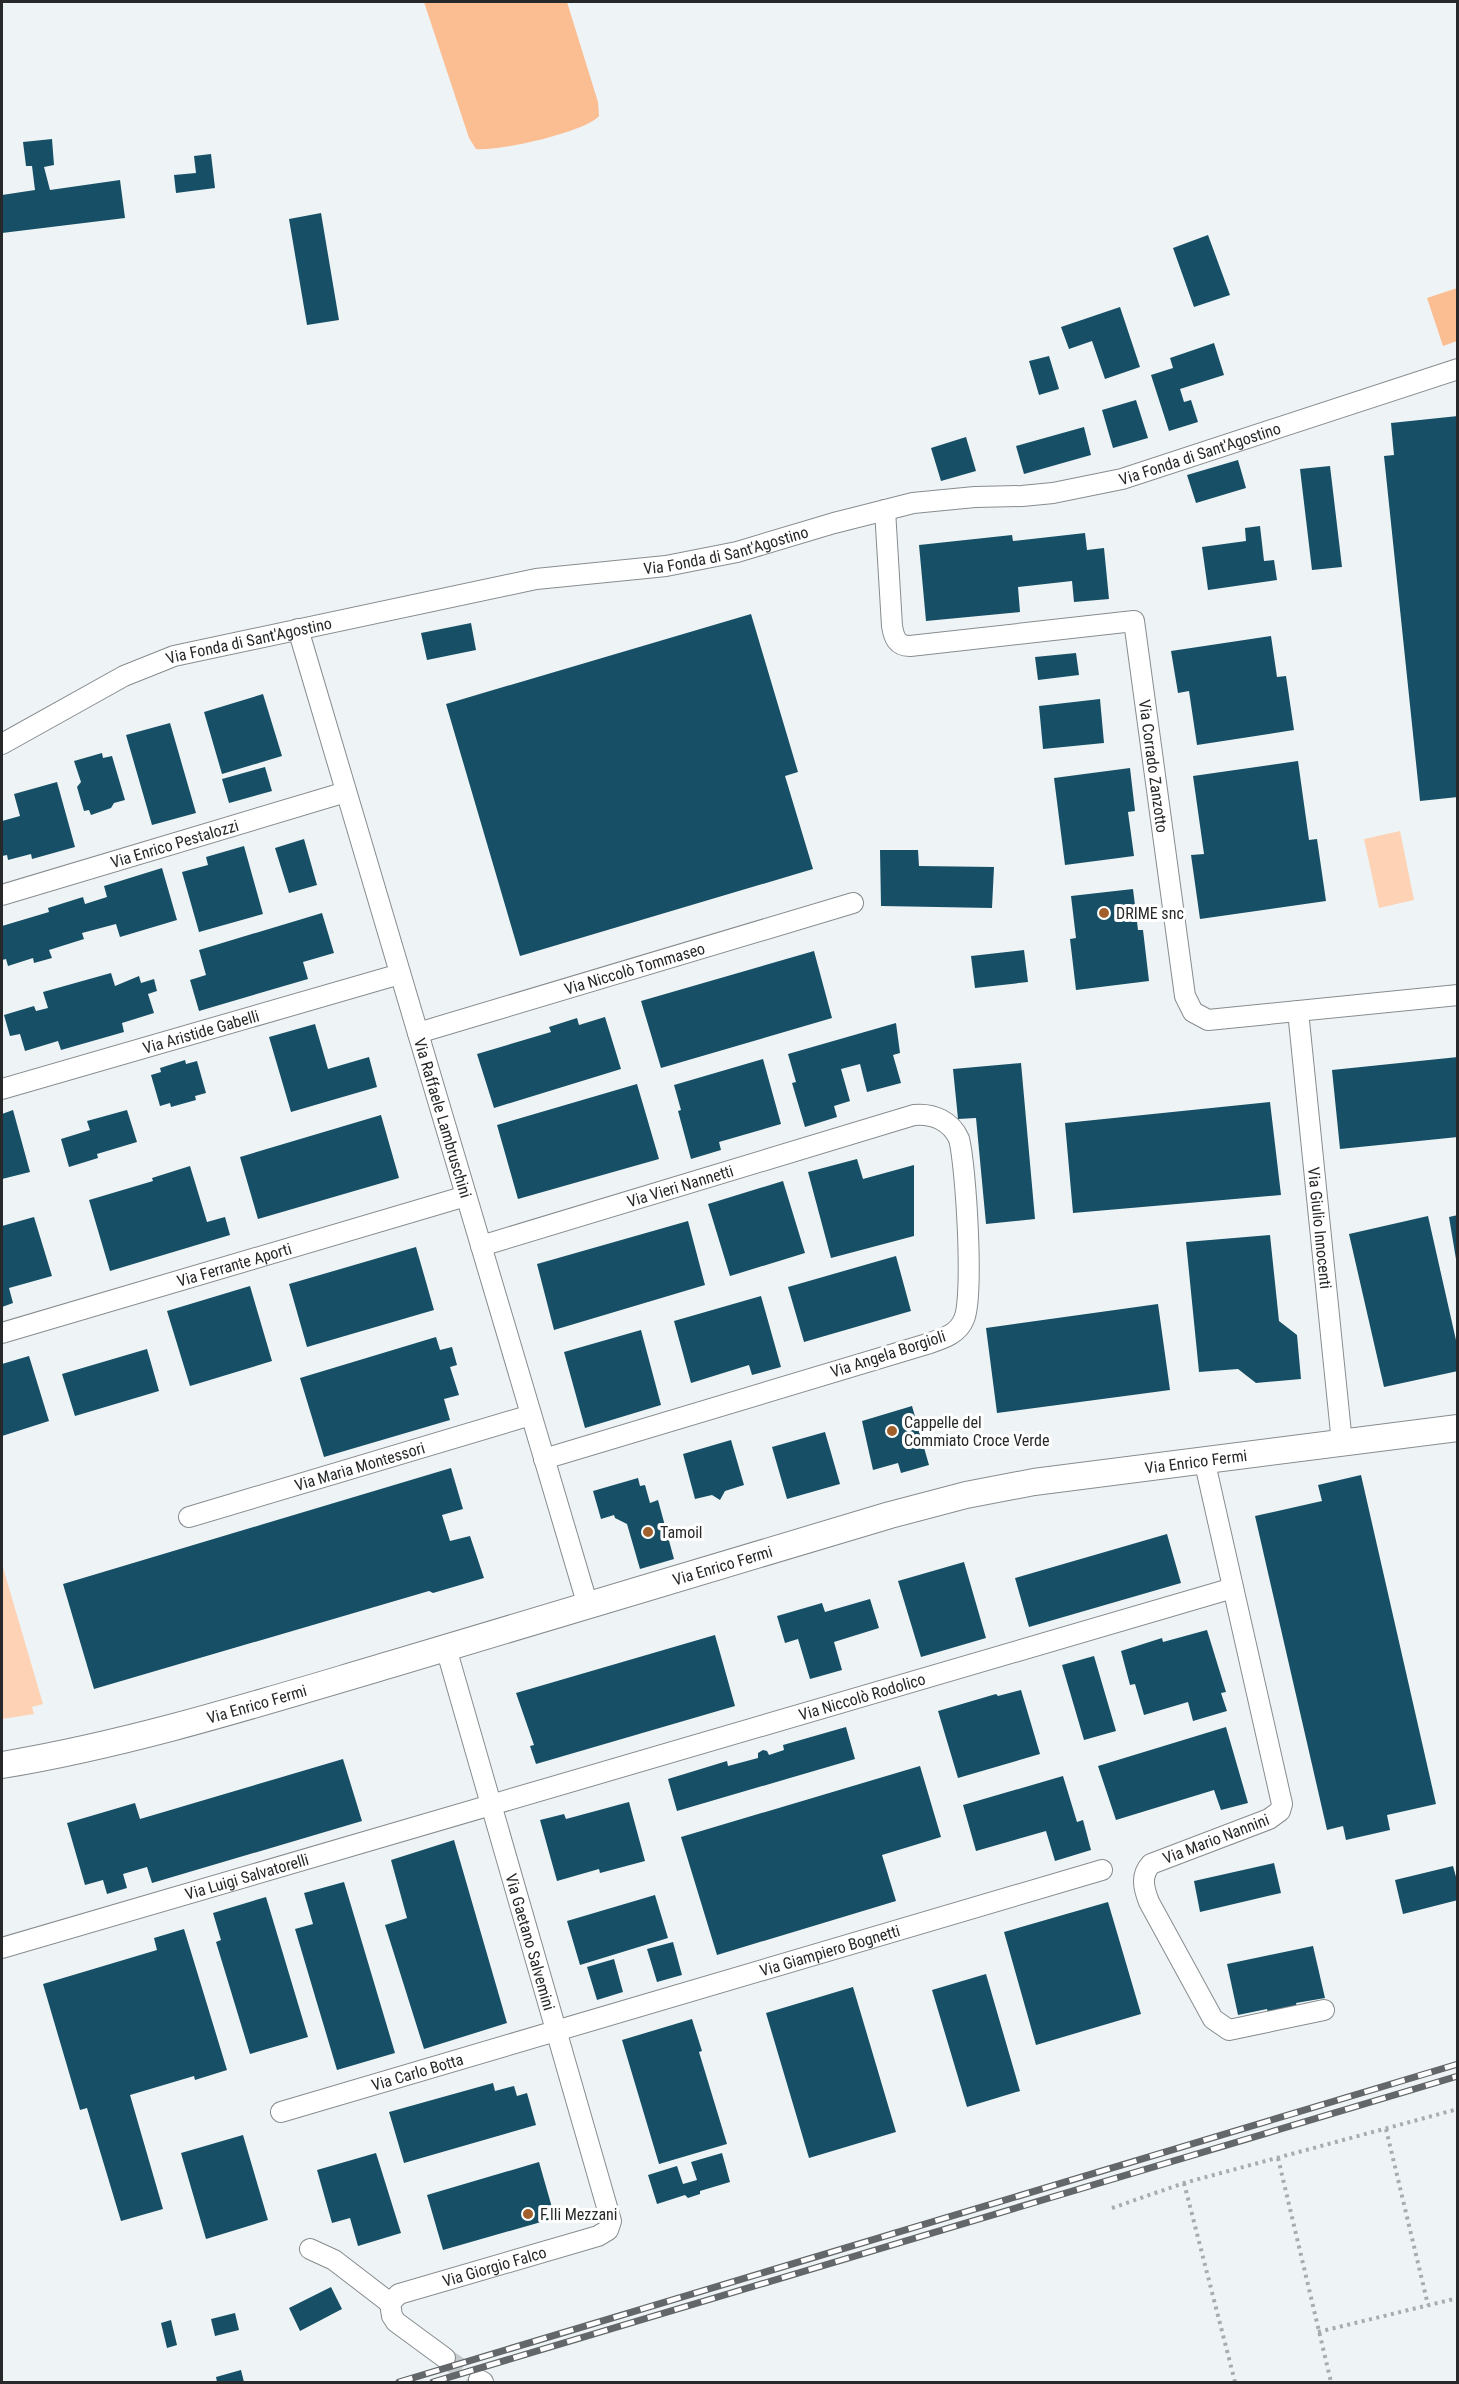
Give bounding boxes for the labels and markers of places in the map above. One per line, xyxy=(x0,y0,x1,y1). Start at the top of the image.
place label: DRIME snc xyxy=(1116,904,1184,923)
marker: DRIME snc xyxy=(1097,906,1111,920)
place label: Cappelle del Commiato Croce Verde xyxy=(904,1413,1049,1450)
marker: Cappelle del Commiato Croce Verde xyxy=(885,1424,899,1438)
place label: Tamoil xyxy=(660,1523,703,1542)
marker: Tamoil xyxy=(641,1525,655,1539)
place label: F.lli Mezzani xyxy=(540,2205,618,2224)
marker: F.lli Mezzani xyxy=(521,2207,535,2221)

